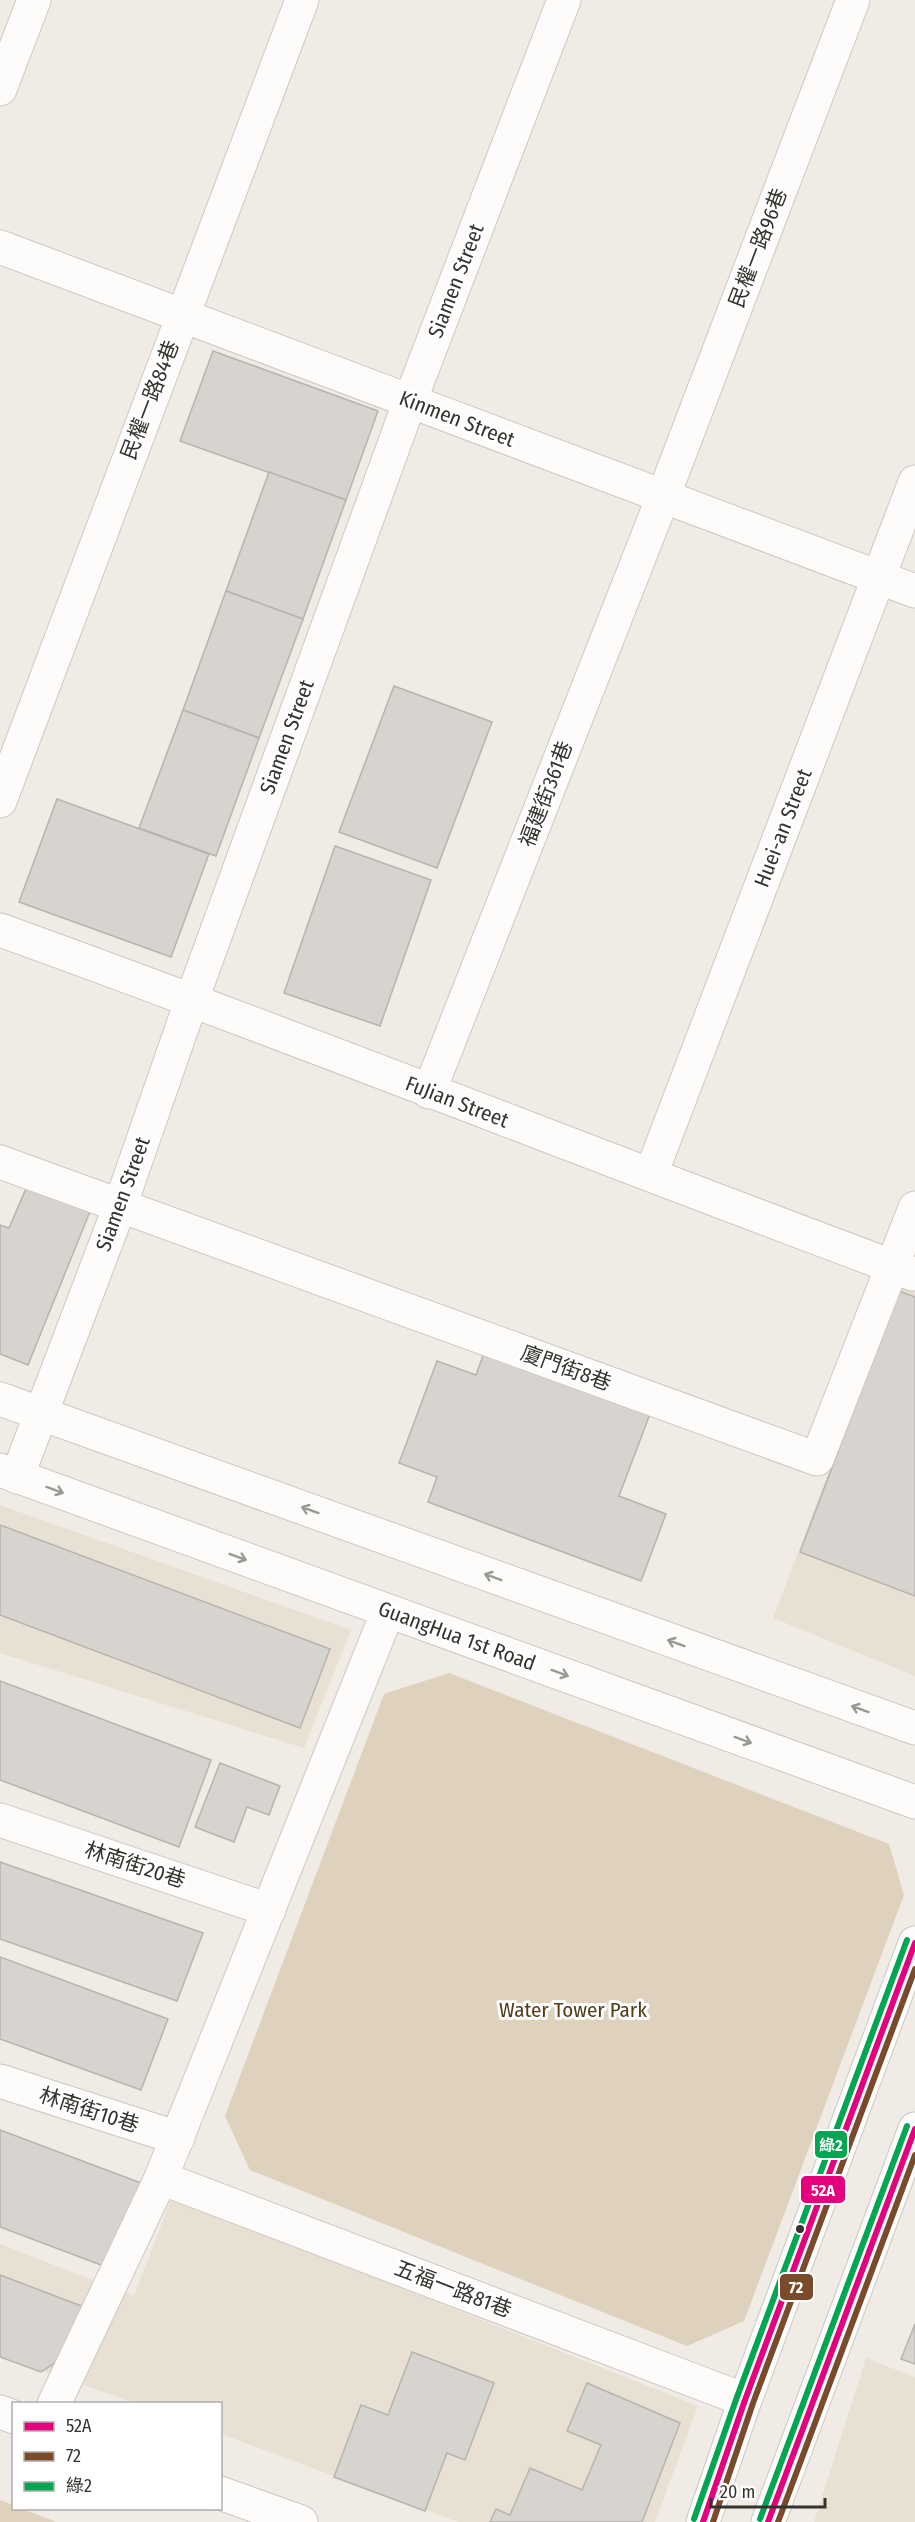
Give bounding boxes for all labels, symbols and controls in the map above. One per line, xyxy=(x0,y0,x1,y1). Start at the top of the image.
street label: 民權一路96巷 xyxy=(723,185,793,311)
street label: Siamen Street xyxy=(422,220,490,342)
street label: 民權一路84巷 xyxy=(115,337,185,463)
street label: Kinmen Street xyxy=(396,385,519,453)
street label: Siamen Street xyxy=(254,676,320,798)
street label: 福建街361巷 xyxy=(514,737,578,851)
street label: Huei-an Street xyxy=(749,765,818,891)
street label: FuJian Street xyxy=(402,1070,512,1134)
street label: Siamen Street xyxy=(90,1133,156,1255)
street label: 廈門街8巷 xyxy=(517,1340,615,1396)
one-way arrow xyxy=(45,1486,64,1497)
one-way arrow xyxy=(301,1504,319,1515)
one-way arrow xyxy=(228,1552,247,1563)
one-way arrow xyxy=(484,1570,503,1581)
street label: GuangHua 1st Road xyxy=(375,1595,539,1677)
one-way arrow xyxy=(668,1636,686,1647)
one-way arrow xyxy=(550,1669,569,1680)
one-way arrow xyxy=(851,1702,870,1713)
one-way arrow xyxy=(733,1735,752,1746)
street label: 林南街20巷 xyxy=(81,1837,189,1893)
park label: Water Tower Park xyxy=(499,1997,647,2023)
street label: 林南街10巷 xyxy=(36,2082,142,2138)
line badge: 綠2 xyxy=(814,2130,848,2159)
text: 綠2 xyxy=(819,2136,843,2155)
line badge: 52A xyxy=(800,2175,846,2204)
text: 52A xyxy=(811,2181,835,2200)
unlabelled marker xyxy=(794,2223,806,2235)
street label: 五福一路81巷 xyxy=(391,2255,515,2323)
line badge: 72 xyxy=(779,2273,814,2301)
text: 72 xyxy=(789,2278,804,2297)
legend xyxy=(12,2402,222,2510)
text: 52A xyxy=(66,2415,92,2437)
text: 72 xyxy=(66,2445,81,2467)
scale bar xyxy=(711,2471,825,2509)
text: 綠2 xyxy=(66,2475,92,2497)
text: 20 m xyxy=(720,2481,755,2503)

